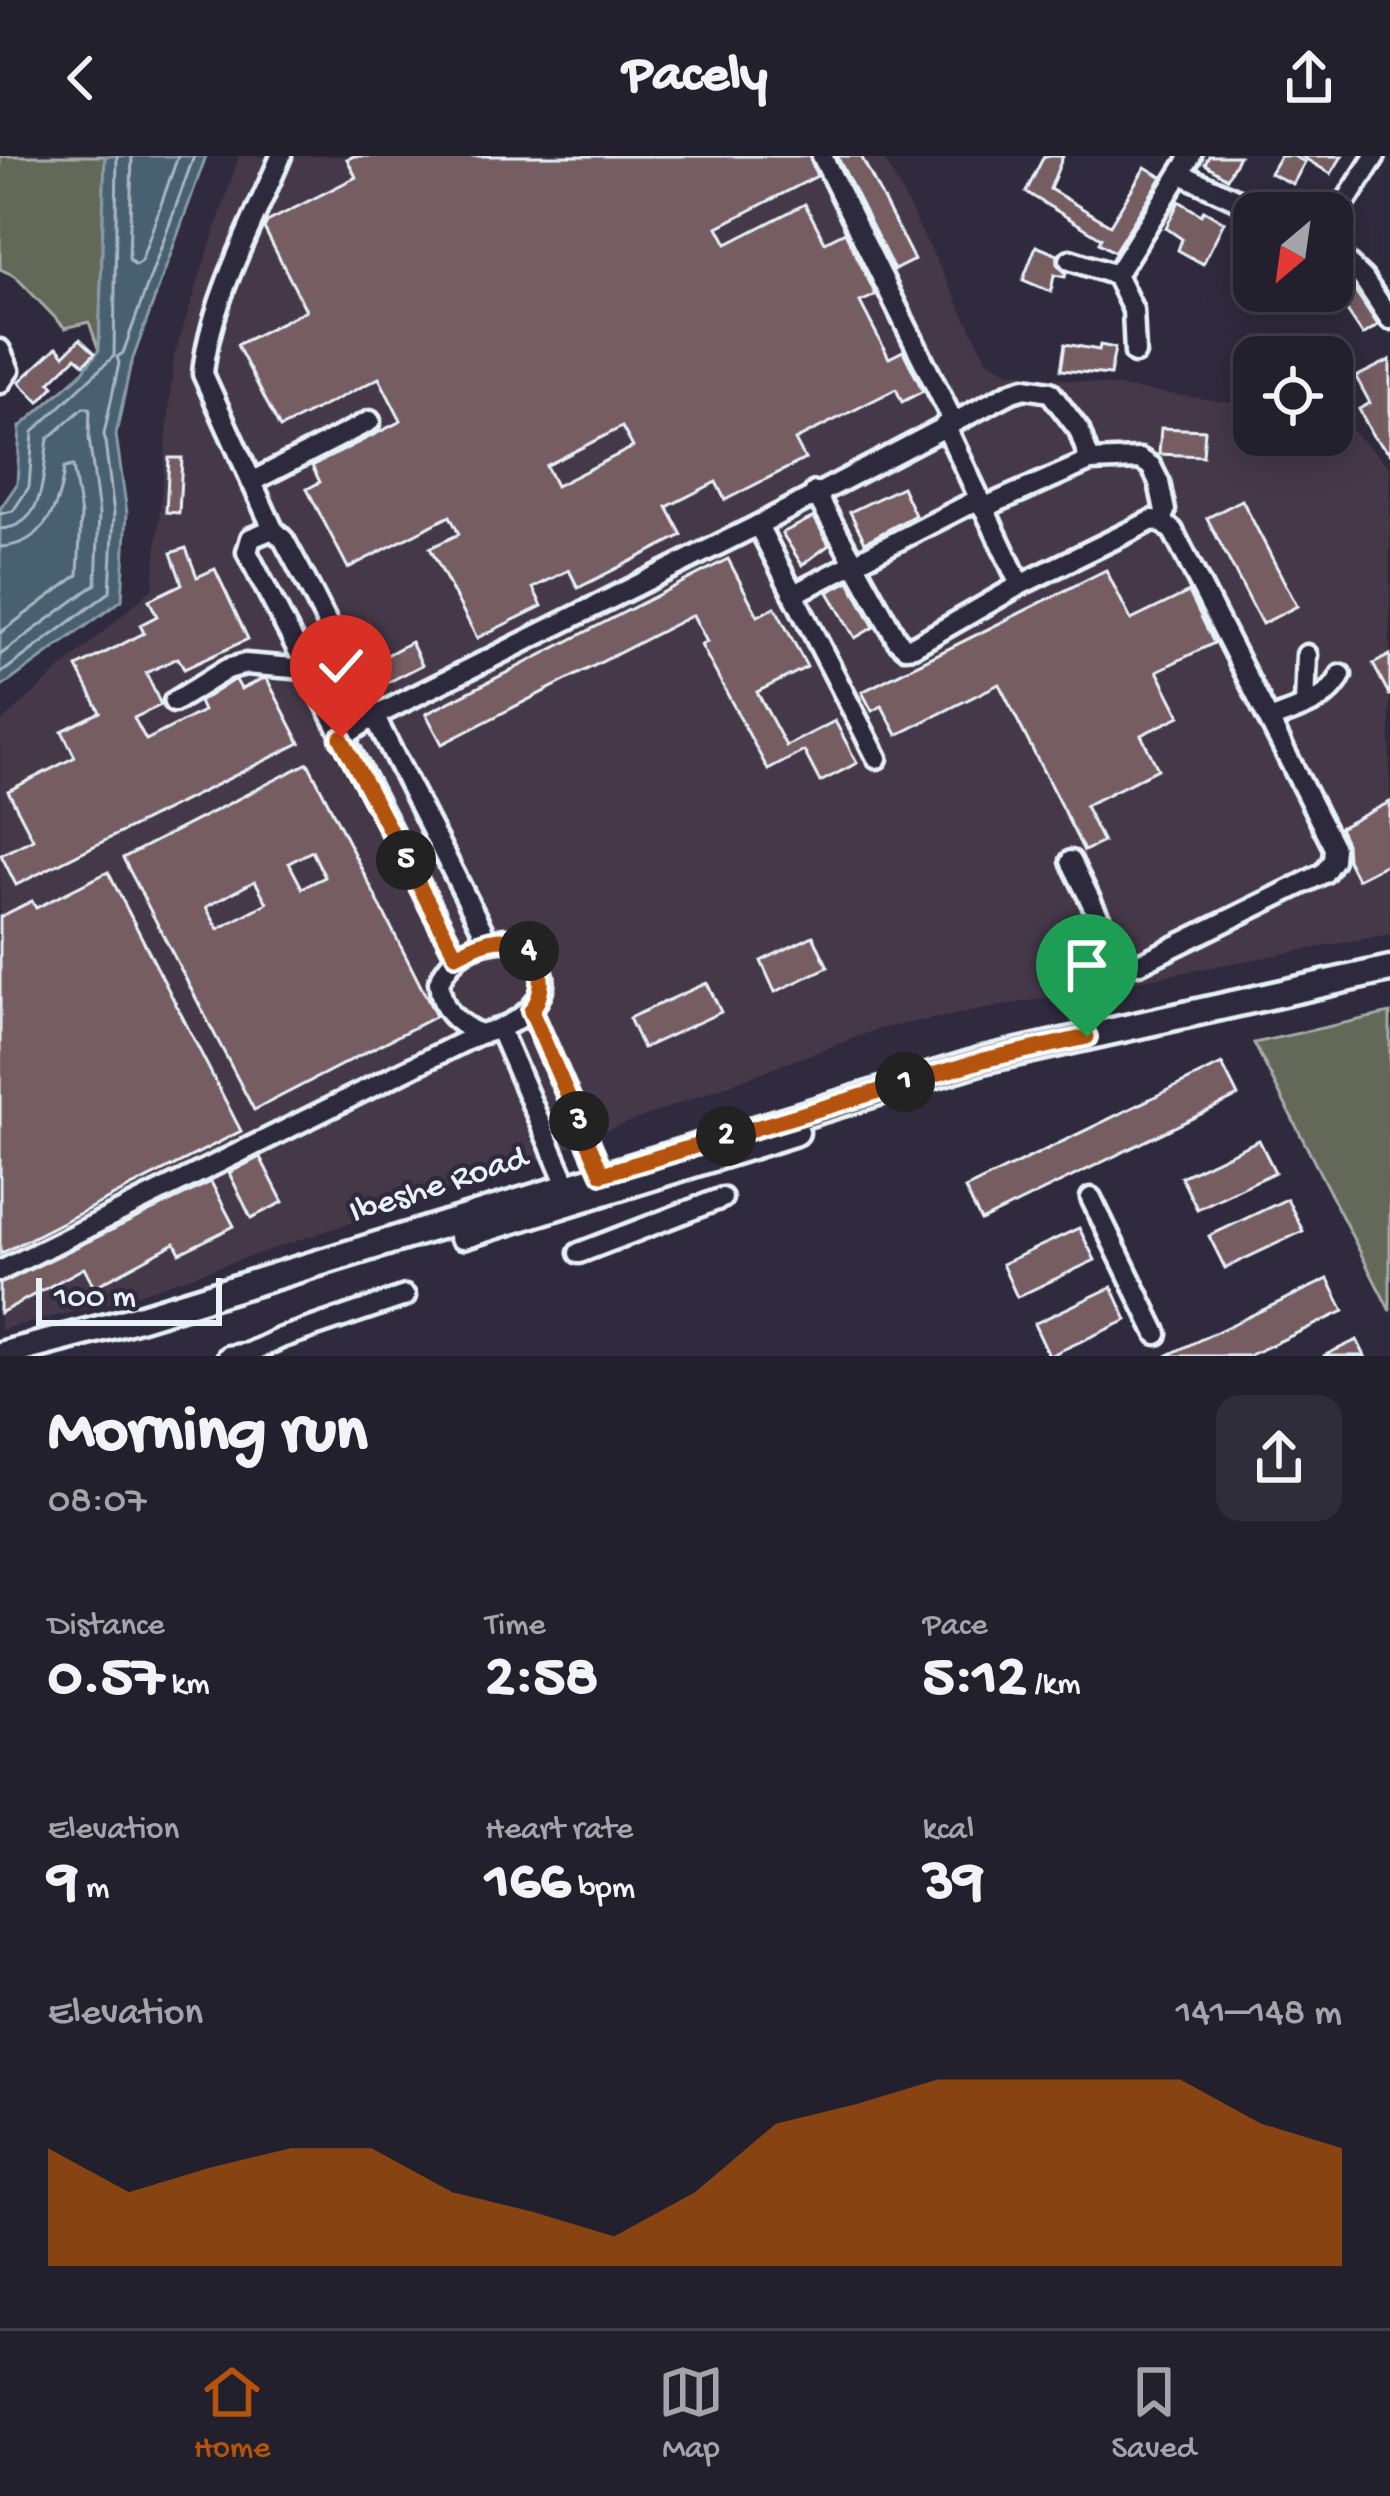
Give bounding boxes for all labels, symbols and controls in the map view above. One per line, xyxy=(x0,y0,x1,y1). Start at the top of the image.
icon: back xyxy=(48,45,114,111)
icon: share xyxy=(1276,45,1342,111)
text: Pacely xyxy=(623,46,767,110)
north arrow xyxy=(1233,192,1353,312)
map controls xyxy=(1233,192,1353,456)
button: locate xyxy=(1233,336,1353,456)
pin xyxy=(290,615,392,738)
icon: check xyxy=(308,633,374,699)
pin: 5 xyxy=(376,830,436,890)
text: 5 xyxy=(397,841,415,879)
pin xyxy=(1036,914,1138,1037)
pin: 4 xyxy=(499,921,559,981)
text: 4 xyxy=(521,932,537,970)
icon: arrive xyxy=(1054,932,1120,998)
pin: 1 xyxy=(875,1052,935,1112)
text: 1 xyxy=(898,1063,912,1101)
pin: 3 xyxy=(549,1091,609,1151)
text: 3 xyxy=(570,1102,588,1140)
pin: 2 xyxy=(696,1106,756,1166)
text: 2 xyxy=(718,1117,734,1155)
street label: Ibeshe Road xyxy=(345,1137,536,1236)
scale bar xyxy=(36,1272,222,1325)
text: 100 m xyxy=(54,1280,136,1318)
button: share xyxy=(1216,1395,1342,1521)
text: Morning run xyxy=(48,1396,367,1474)
text: 08:07 xyxy=(48,1480,146,1526)
text: Distance xyxy=(48,1608,165,1646)
text: Time xyxy=(485,1608,546,1646)
text: Pace xyxy=(923,1608,987,1646)
text: 0.57 xyxy=(48,1646,164,1716)
text: 2:58 xyxy=(485,1646,598,1716)
text: 5:12 xyxy=(923,1646,1027,1716)
text: km xyxy=(164,1667,210,1705)
text: /km xyxy=(1027,1667,1081,1705)
text: Elevation xyxy=(48,1812,179,1850)
text: Heart rate xyxy=(485,1812,633,1850)
text: kcal xyxy=(923,1812,974,1850)
text: 9 xyxy=(48,1850,78,1920)
text: 166 xyxy=(485,1850,570,1920)
text: 39 xyxy=(923,1850,984,1920)
text: m xyxy=(78,1871,109,1909)
text: bpm xyxy=(570,1871,635,1909)
text: Elevation xyxy=(48,1992,203,2038)
text: 141–148 m xyxy=(1176,1992,1342,2038)
tab: Home xyxy=(194,2359,270,2469)
tab: Map xyxy=(658,2359,724,2469)
tab: Saved xyxy=(1112,2359,1196,2469)

